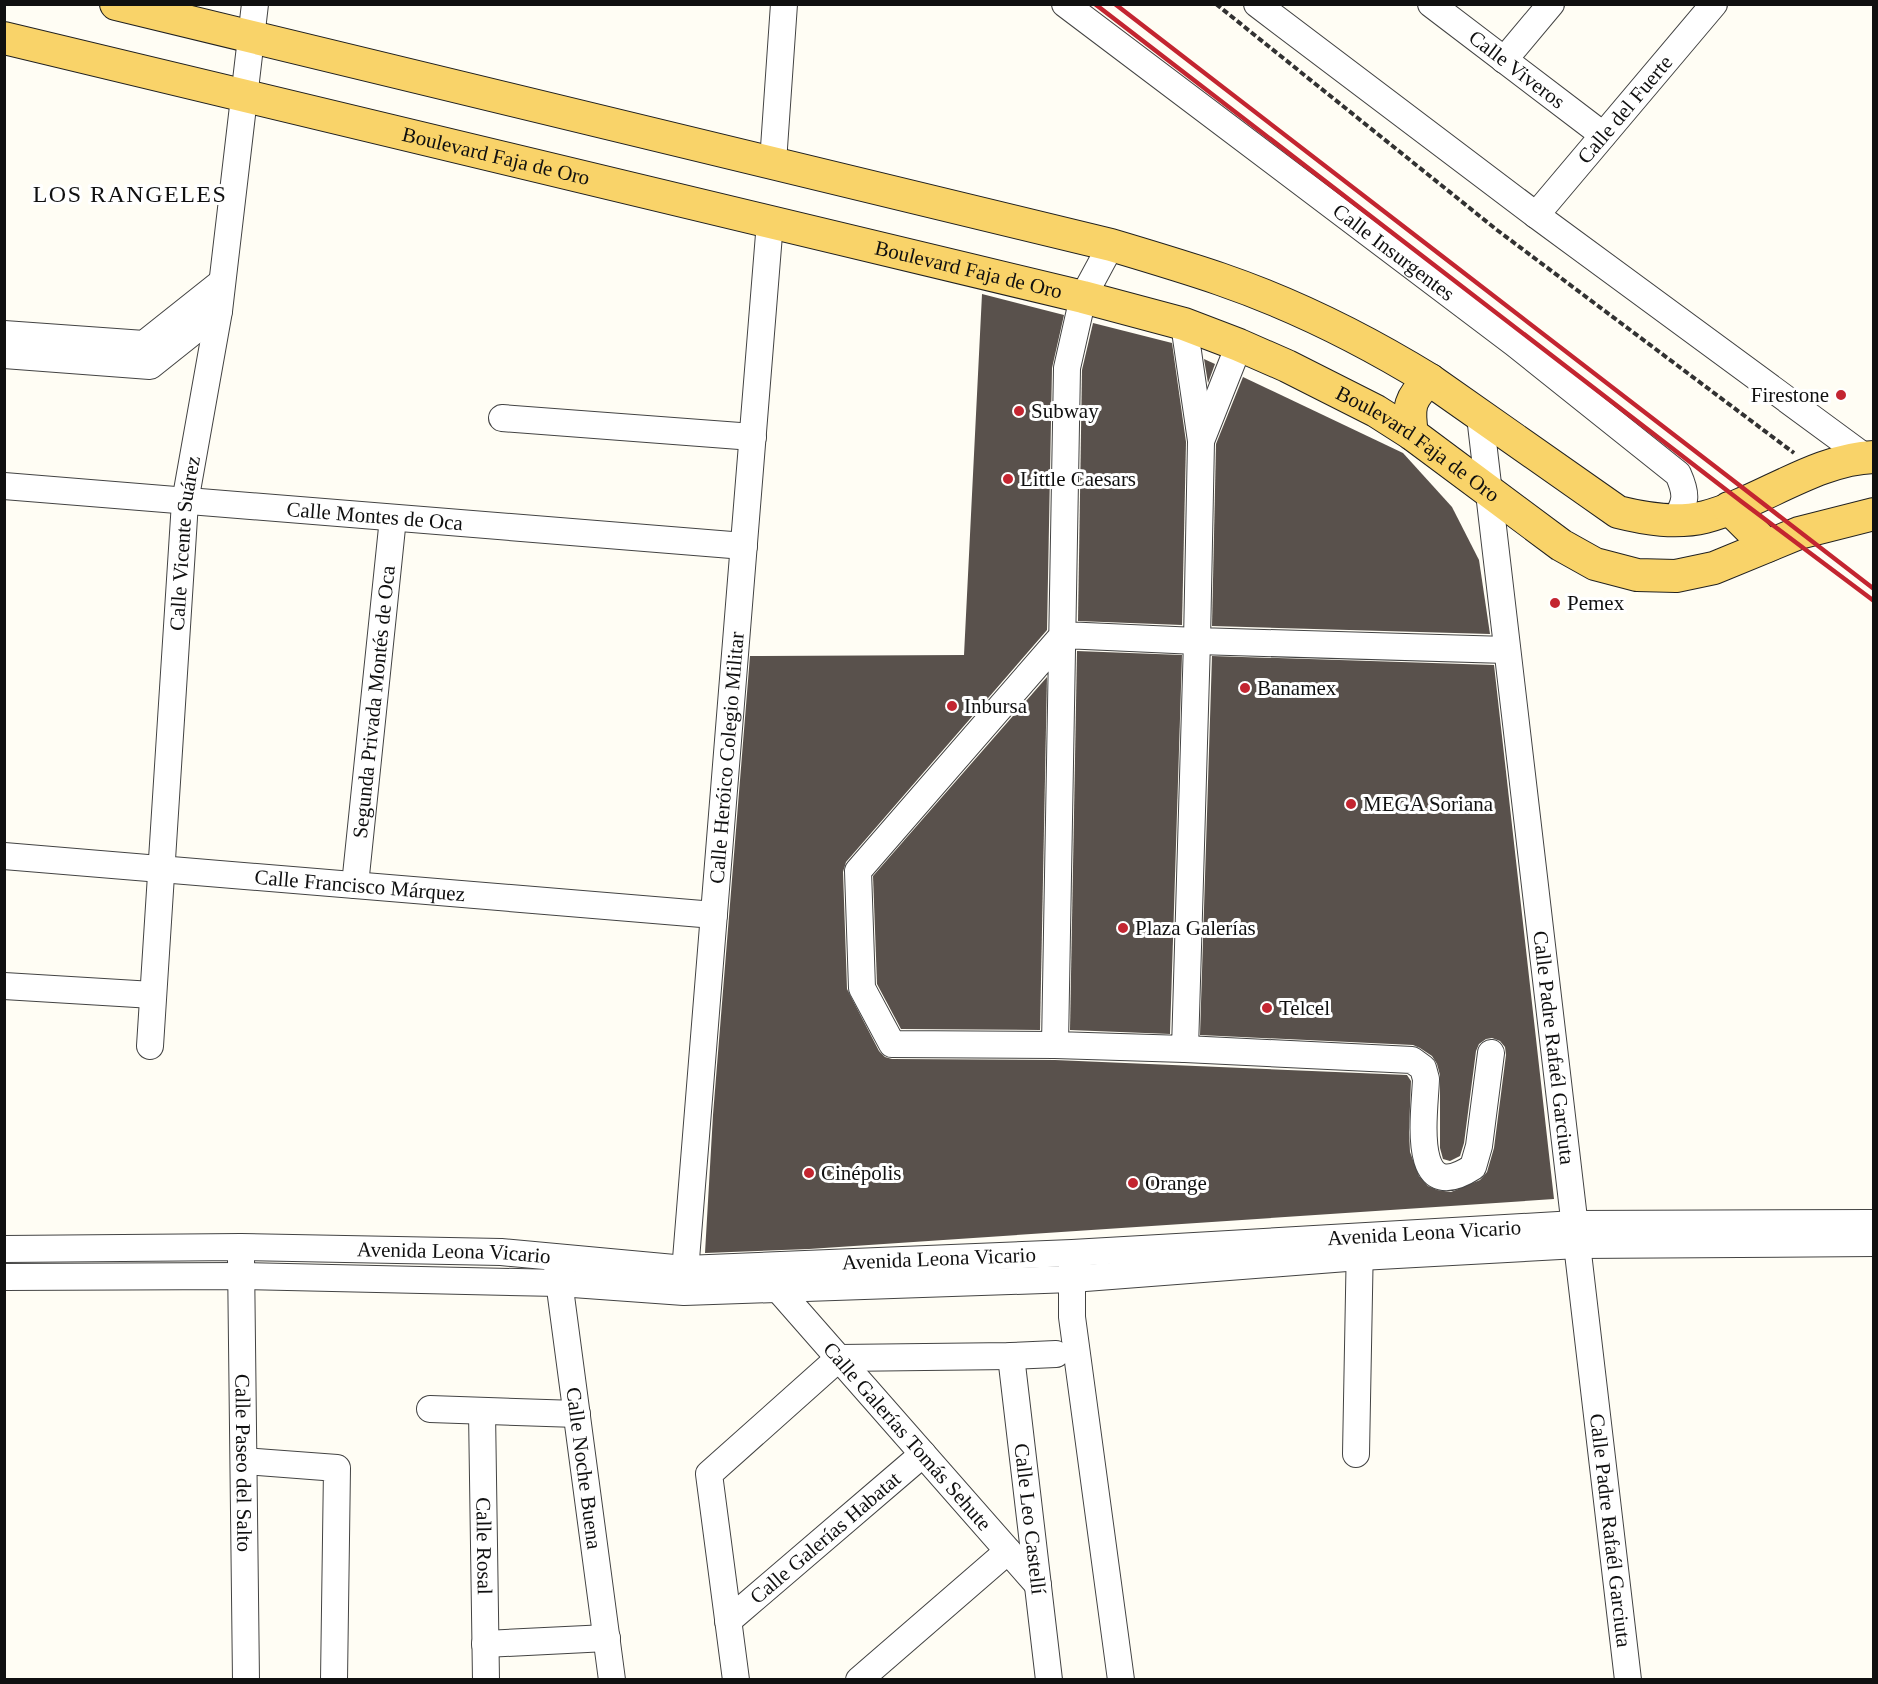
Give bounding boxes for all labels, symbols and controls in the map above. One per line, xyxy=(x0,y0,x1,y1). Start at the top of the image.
street label: Calle Viveros xyxy=(1464,25,1570,114)
street label: Calle del Fuerte xyxy=(1573,50,1677,169)
street label: Boulevard Faja de Oro xyxy=(400,122,592,190)
district label: LOS RANGELES xyxy=(33,181,227,207)
street label: Calle Insurgentes xyxy=(1328,199,1459,306)
street label: Boulevard Faja de Oro xyxy=(872,235,1065,304)
street label: Boulevard Faja de Oro xyxy=(1332,381,1504,507)
place label: Firestone xyxy=(1751,383,1829,407)
marker: Firestone xyxy=(1834,388,1848,402)
place label: Subway xyxy=(1031,399,1099,423)
marker: Subway xyxy=(1012,404,1026,418)
street label: Calle Vicente Suárez xyxy=(165,454,205,631)
place label: Little Caesars xyxy=(1020,467,1136,491)
marker: Little Caesars xyxy=(1001,472,1015,486)
street label: Calle Montes de Oca xyxy=(286,497,465,535)
street label: Segunda Privada Montés de Oca xyxy=(348,564,400,840)
place label: Pemex xyxy=(1567,591,1625,615)
marker: Pemex xyxy=(1548,596,1562,610)
street label: Calle Heróico Colegio Militar xyxy=(704,631,749,885)
place label: Banamex xyxy=(1257,676,1337,700)
marker: Banamex xyxy=(1238,681,1252,695)
place label: Inbursa xyxy=(964,694,1028,718)
marker: Inbursa xyxy=(945,699,959,713)
place label: MEGA Soriana xyxy=(1363,792,1494,816)
marker: MEGA Soriana xyxy=(1344,797,1358,811)
street label: Calle Francisco Márquez xyxy=(254,865,466,906)
place label: Plaza Galerías xyxy=(1135,916,1256,940)
marker: Plaza Galerías xyxy=(1116,921,1130,935)
street label: Calle Padre Rafaél Garciuta xyxy=(1528,930,1580,1167)
place label: Telcel xyxy=(1279,996,1330,1020)
marker: Telcel xyxy=(1260,1001,1274,1015)
place label: Cinépolis xyxy=(821,1161,902,1185)
marker: Cinépolis xyxy=(802,1166,816,1180)
place label: Orange xyxy=(1145,1171,1207,1195)
marker: Orange xyxy=(1126,1176,1140,1190)
street label: Avenida Leona Vicario xyxy=(1327,1215,1522,1250)
street label: Avenida Leona Vicario xyxy=(357,1237,552,1269)
street label: Avenida Leona Vicario xyxy=(842,1243,1036,1274)
street label: Calle Galerías Tomás Sehute xyxy=(818,1337,996,1535)
street label: Calle Paseo del Salto xyxy=(230,1374,256,1552)
street label: Calle Noche Buena xyxy=(561,1386,607,1551)
street label: Calle Padre Rafaél Garciuta xyxy=(1585,1412,1636,1649)
street label: Calle Leo Castellí xyxy=(1009,1442,1051,1596)
street label: Calle Galerías Habatat xyxy=(745,1467,905,1609)
street label: Calle Rosal xyxy=(471,1497,497,1595)

